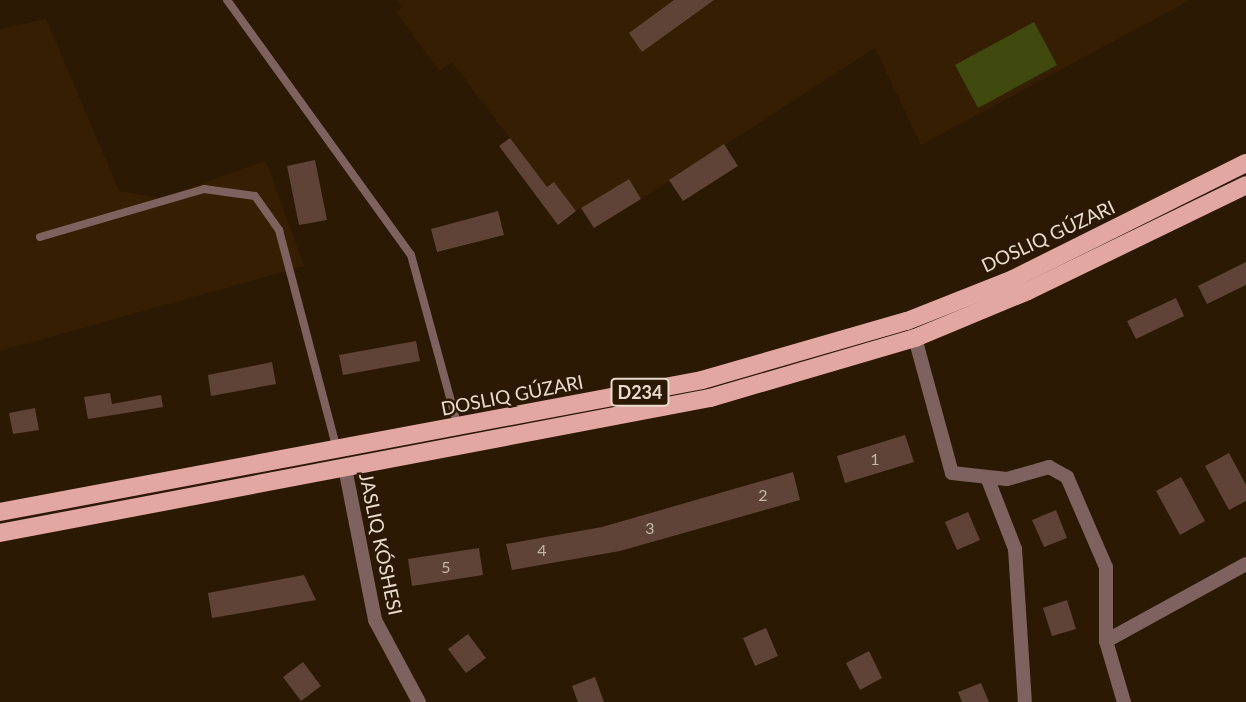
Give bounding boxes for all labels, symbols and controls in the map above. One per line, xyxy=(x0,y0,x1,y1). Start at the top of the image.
street label: DOSLIQ GÚZARI xyxy=(978,195,1118,277)
street label: DOSLIQ GÚZARI xyxy=(439,370,585,420)
road number: D234 xyxy=(610,378,670,406)
house number: 1 xyxy=(870,449,880,469)
street label: JASLIQ KÓSHESI xyxy=(355,471,407,617)
house number: 2 xyxy=(758,485,768,505)
house number: 3 xyxy=(645,518,655,538)
house number: 4 xyxy=(537,540,547,560)
house number: 5 xyxy=(441,557,451,577)

